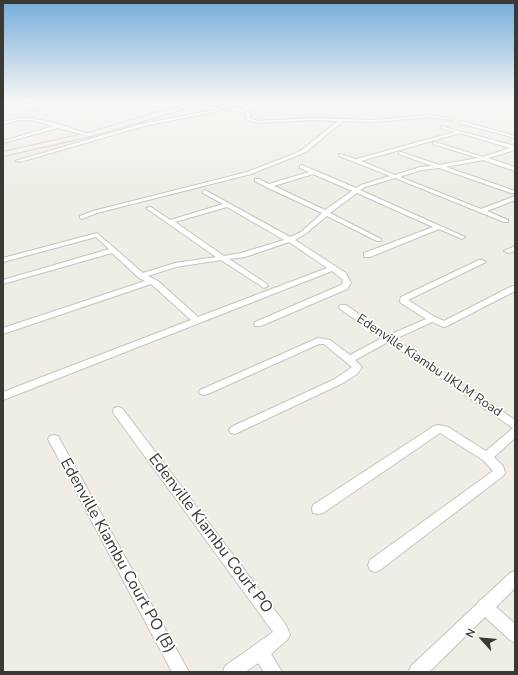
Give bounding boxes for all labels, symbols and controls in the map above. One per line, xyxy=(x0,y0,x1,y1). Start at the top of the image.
street label: Edenville Kiambu IJKLM Road xyxy=(353,312,505,420)
street label: Edenville Kiambu Court PO xyxy=(144,451,276,617)
street label: Edenville Kiambu Court PO (B) xyxy=(55,455,179,657)
north arrow xyxy=(462,619,502,659)
text: N xyxy=(462,626,479,640)

